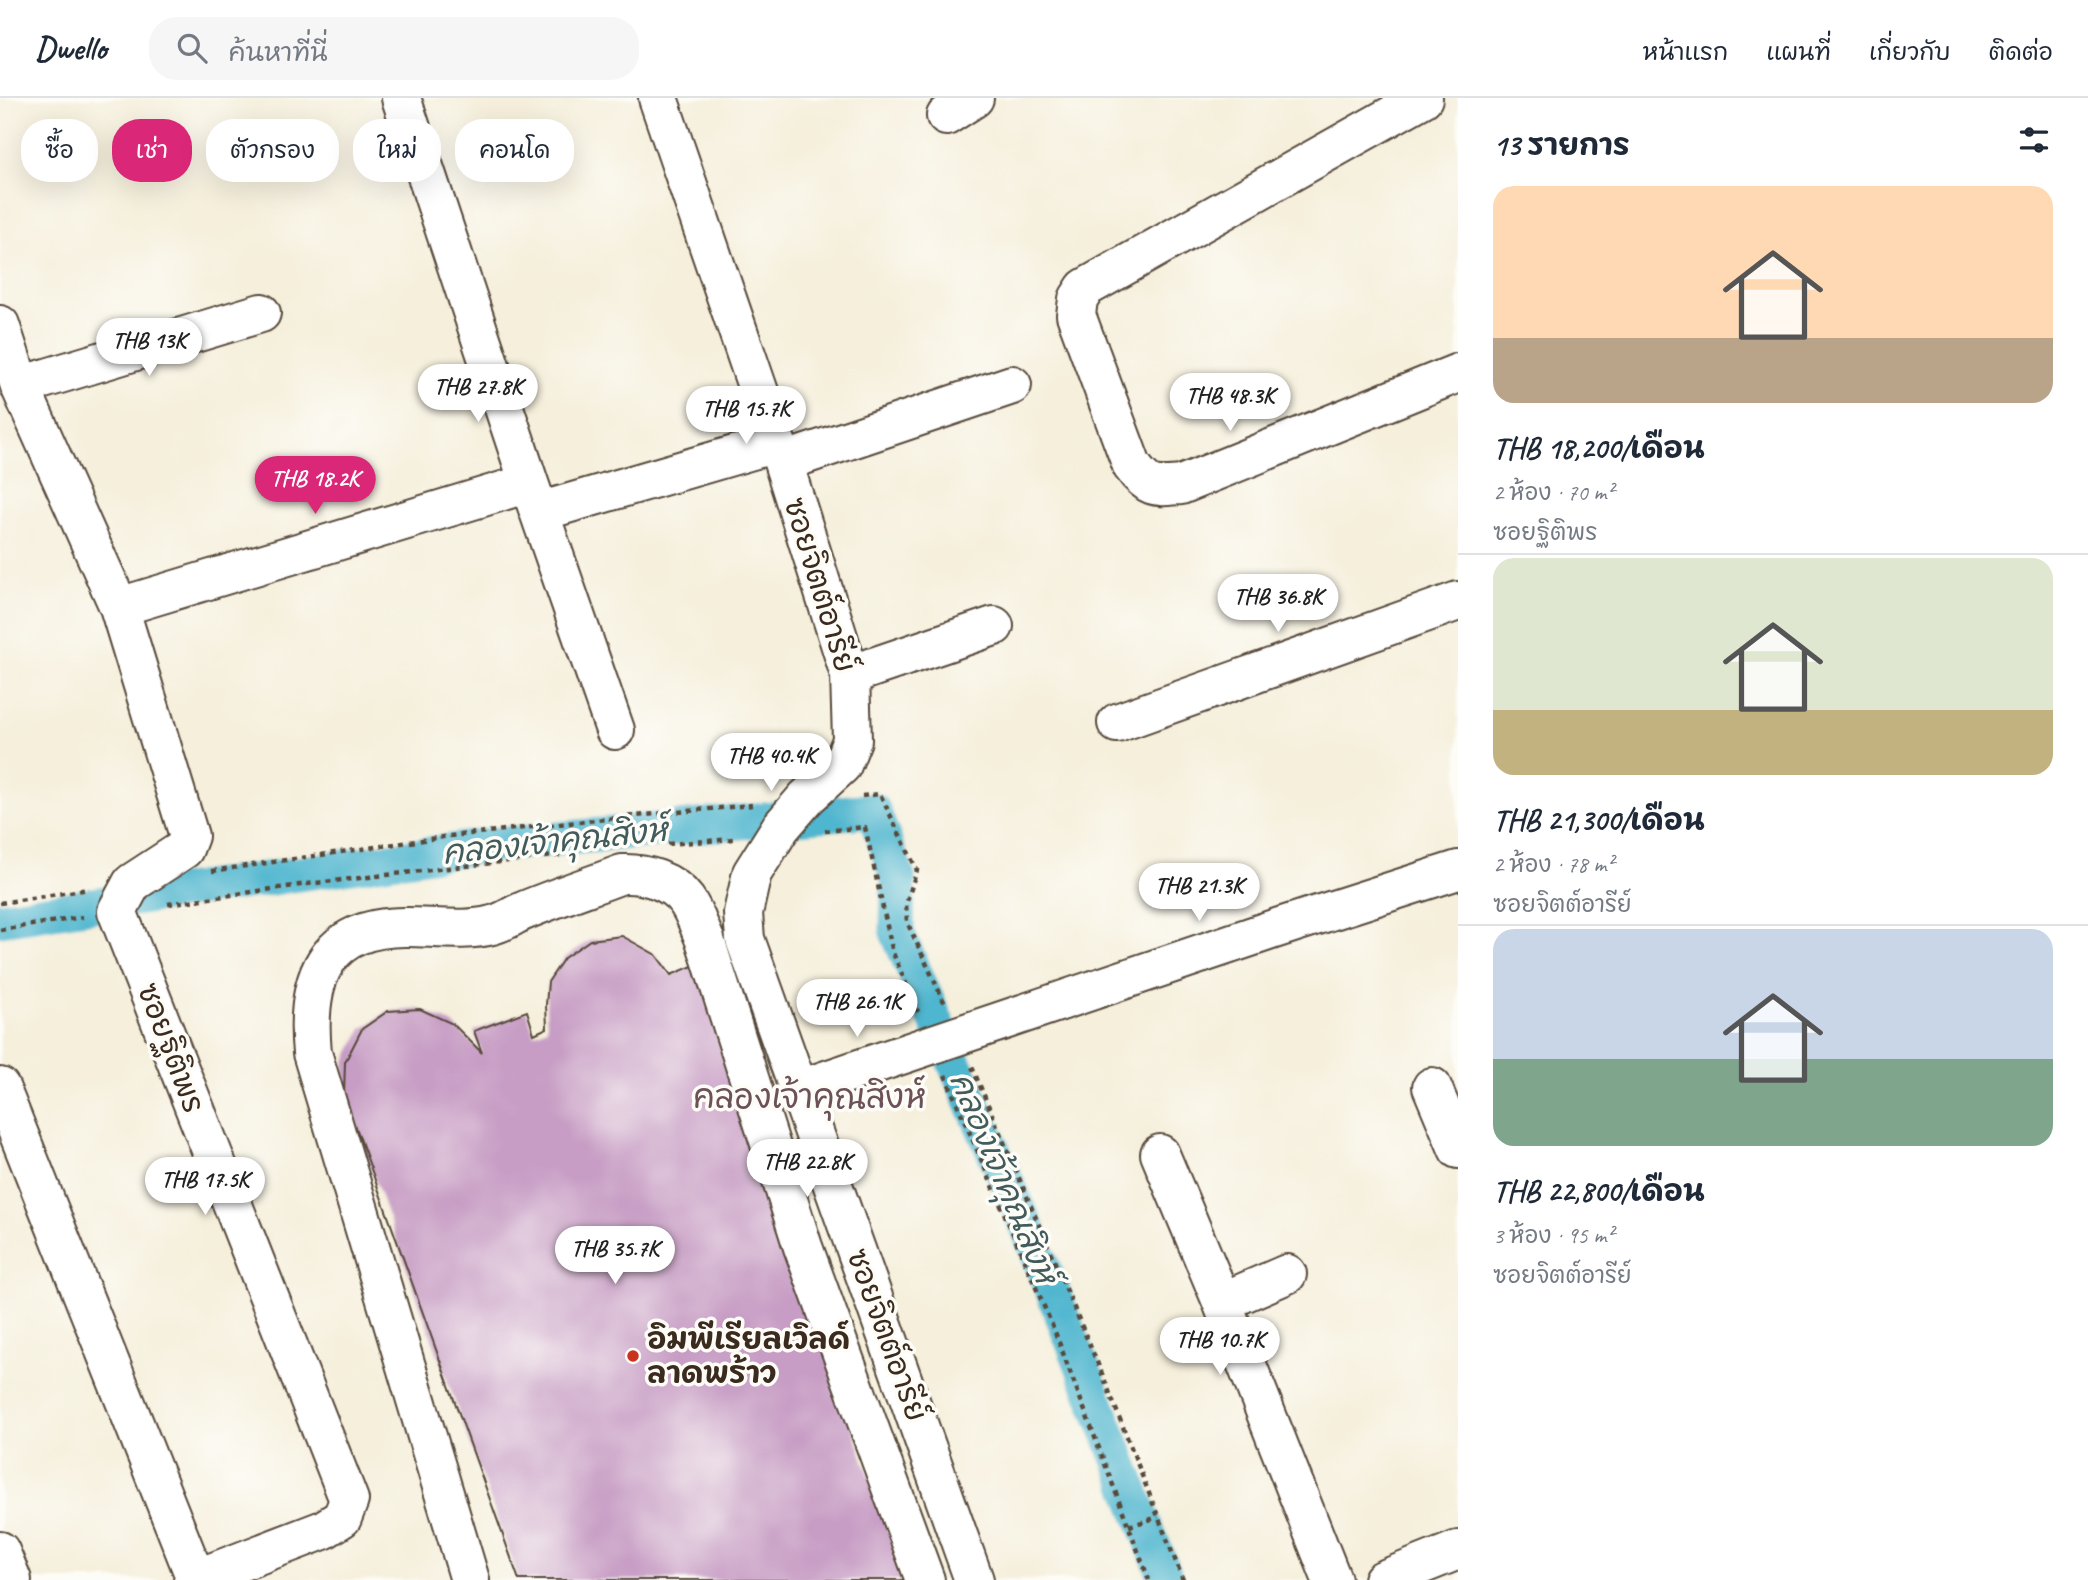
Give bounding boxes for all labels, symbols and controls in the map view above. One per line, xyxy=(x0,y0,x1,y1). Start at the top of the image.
search box xyxy=(149,17,639,80)
text: Dwello xyxy=(35,27,107,69)
icon: search xyxy=(173,29,211,67)
text: ค้นหาที่นี่ xyxy=(229,36,328,69)
text: หน้าแรก xyxy=(1643,37,1728,67)
text: แผนที่ xyxy=(1766,37,1831,67)
text: เกี่ยวกับ xyxy=(1869,37,1951,67)
text: ติดต่อ xyxy=(1989,37,2053,67)
chip: ซื้อ xyxy=(21,119,98,182)
chip: เช่า xyxy=(112,119,192,182)
chip: ตัวกรอง xyxy=(206,119,339,182)
chip: ใหม่ xyxy=(353,119,441,182)
chip: คอนโด xyxy=(455,119,574,182)
icon: filters xyxy=(2015,121,2053,159)
text: 13 รายการ xyxy=(1493,126,1630,164)
icon: home xyxy=(1710,232,1836,358)
pin: THB 13K xyxy=(84,318,214,378)
text: THB 13K xyxy=(112,326,186,355)
pin: THB 27.8K xyxy=(398,364,558,424)
text: THB 27.8K xyxy=(434,372,522,401)
pin: THB 48.3K xyxy=(1150,374,1310,433)
text: THB 48.3K xyxy=(1186,381,1274,410)
pin: THB 15.7K xyxy=(666,386,826,446)
text: THB 15.7K xyxy=(702,394,790,423)
text: THB 18,200/เดือน xyxy=(1493,429,1705,467)
pin: THB 18.2K xyxy=(235,456,395,516)
text: THB 18.2K xyxy=(271,464,359,493)
text: 2 ห้อง · 70 m² xyxy=(1493,478,1613,507)
street label: ซอยจิตต์อารีย์ xyxy=(775,493,866,677)
text: ซอยฐิติพร xyxy=(1493,518,1597,547)
pin: THB 36.8K xyxy=(1198,574,1358,634)
text: THB 36.8K xyxy=(1233,582,1323,611)
icon: home xyxy=(1710,604,1836,730)
pin: THB 40.4K xyxy=(691,734,851,793)
text: THB 40.4K xyxy=(727,741,815,770)
text: THB 21,300/เดือน xyxy=(1493,801,1705,839)
water label: คลองเจ้าคุณสิงห์ xyxy=(440,808,676,877)
text: 2 ห้อง · 78 m² xyxy=(1493,850,1613,879)
pin: THB 21.3K xyxy=(1119,864,1279,923)
text: THB 21.3K xyxy=(1155,871,1243,900)
text: ซอยจิตต์อารีย์ xyxy=(1493,890,1632,919)
icon: home xyxy=(1710,975,1836,1101)
street label: ซอยฐิติพร xyxy=(128,978,213,1119)
pin: THB 26.1K xyxy=(777,979,937,1039)
text: THB 26.1K xyxy=(812,987,902,1016)
water label: คลองเจ้าคุณสิงห์ xyxy=(938,1066,1070,1298)
district label: คลองเจ้าคุณสิงห์ xyxy=(693,1075,927,1121)
pin: THB 22.8K xyxy=(727,1140,887,1199)
text: THB 22.8K xyxy=(763,1147,851,1176)
pin: THB 17.5K xyxy=(125,1158,285,1217)
text: THB 17.5K xyxy=(161,1165,249,1194)
text: THB 22,800/เดือน xyxy=(1493,1172,1705,1210)
text: 3 ห้อง · 95 m² xyxy=(1493,1221,1613,1250)
pin: THB 35.7K xyxy=(535,1226,695,1286)
text: THB 35.7K xyxy=(571,1234,659,1263)
street label: ซอยจิตต์อารีย์ xyxy=(838,1243,937,1427)
text: ซอยจิตต์อารีย์ xyxy=(1493,1261,1632,1290)
pin: THB 10.7K xyxy=(1140,1318,1300,1377)
place label: อิมพีเรียลเวิลด์ ลาดพร้าว xyxy=(647,1320,850,1392)
text: THB 10.7K xyxy=(1176,1325,1264,1354)
marker: อิมพีเรียลเวิลด์ ลาดพร้าว xyxy=(625,1348,641,1364)

